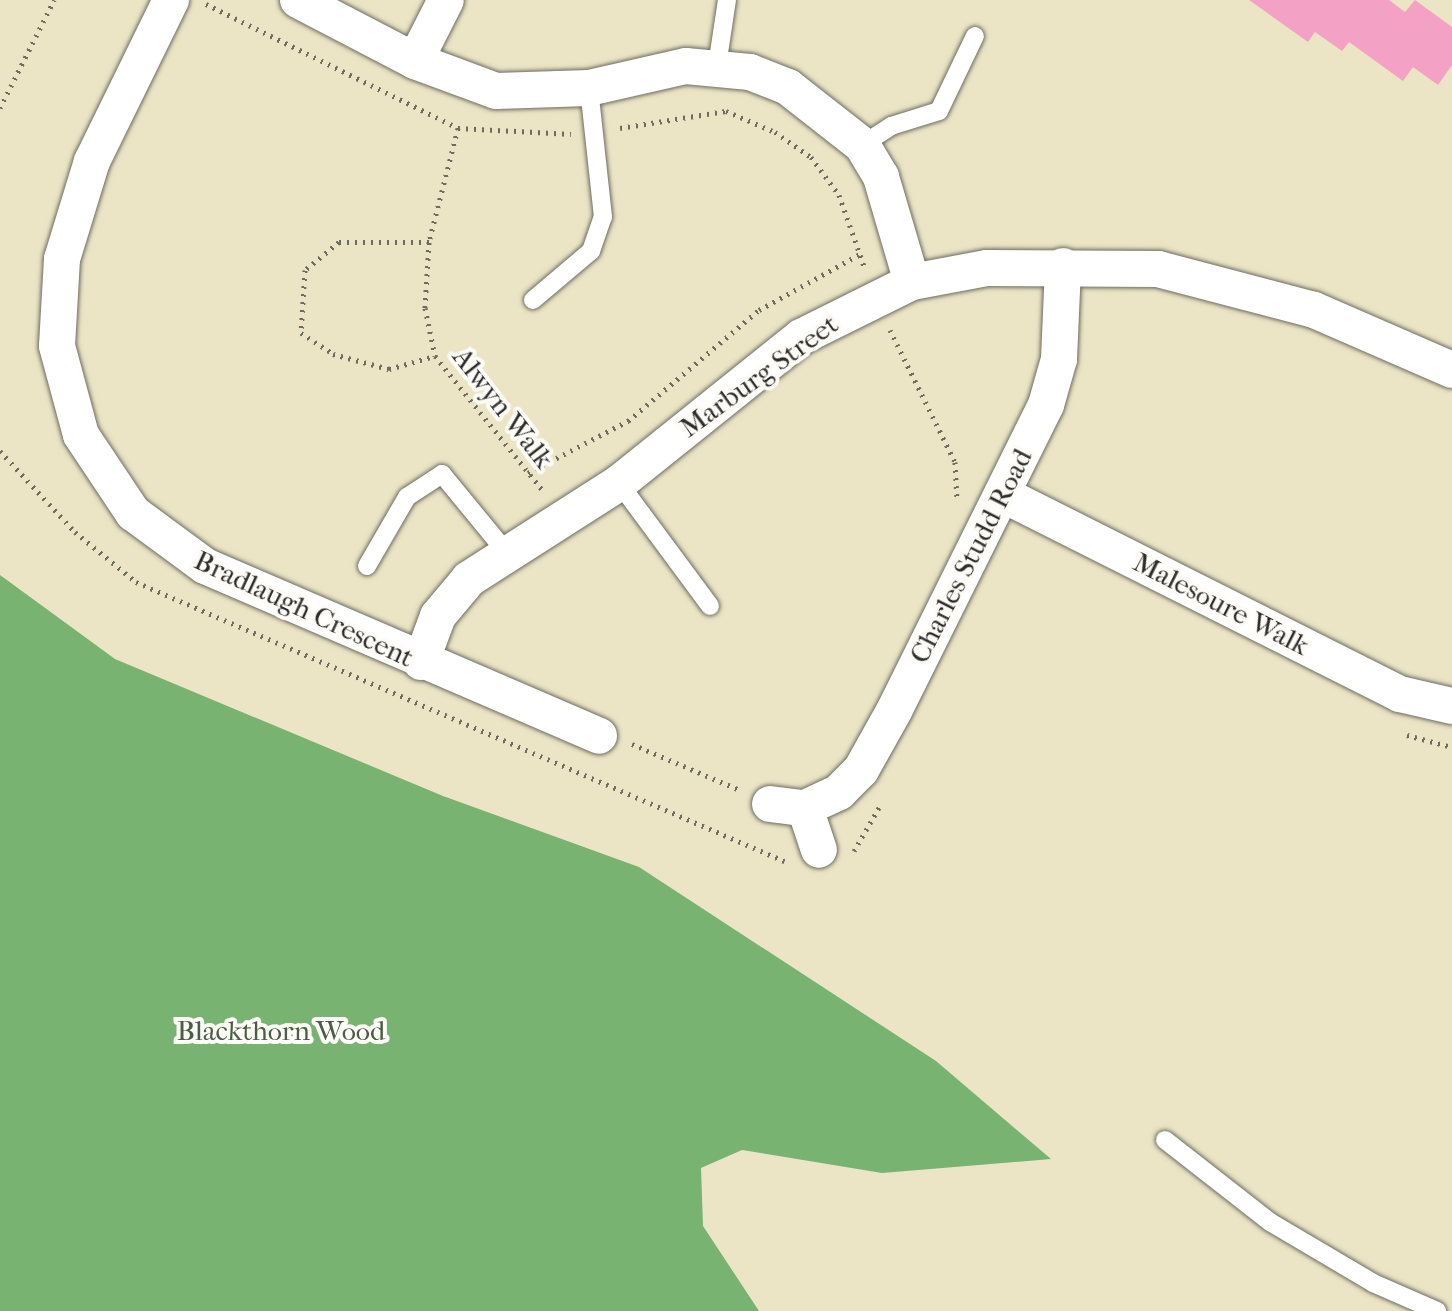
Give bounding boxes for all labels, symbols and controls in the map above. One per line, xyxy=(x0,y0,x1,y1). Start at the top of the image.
street label: Marburg Street xyxy=(673,307,845,445)
street label: Alwyn Walk xyxy=(445,341,561,475)
street label: Charles Studd Road xyxy=(902,443,1040,669)
street label: Bradlaugh Crescent xyxy=(189,543,419,675)
street label: Malesoure Walk xyxy=(1128,545,1314,663)
park label: Blackthorn Wood xyxy=(177,1014,385,1048)

